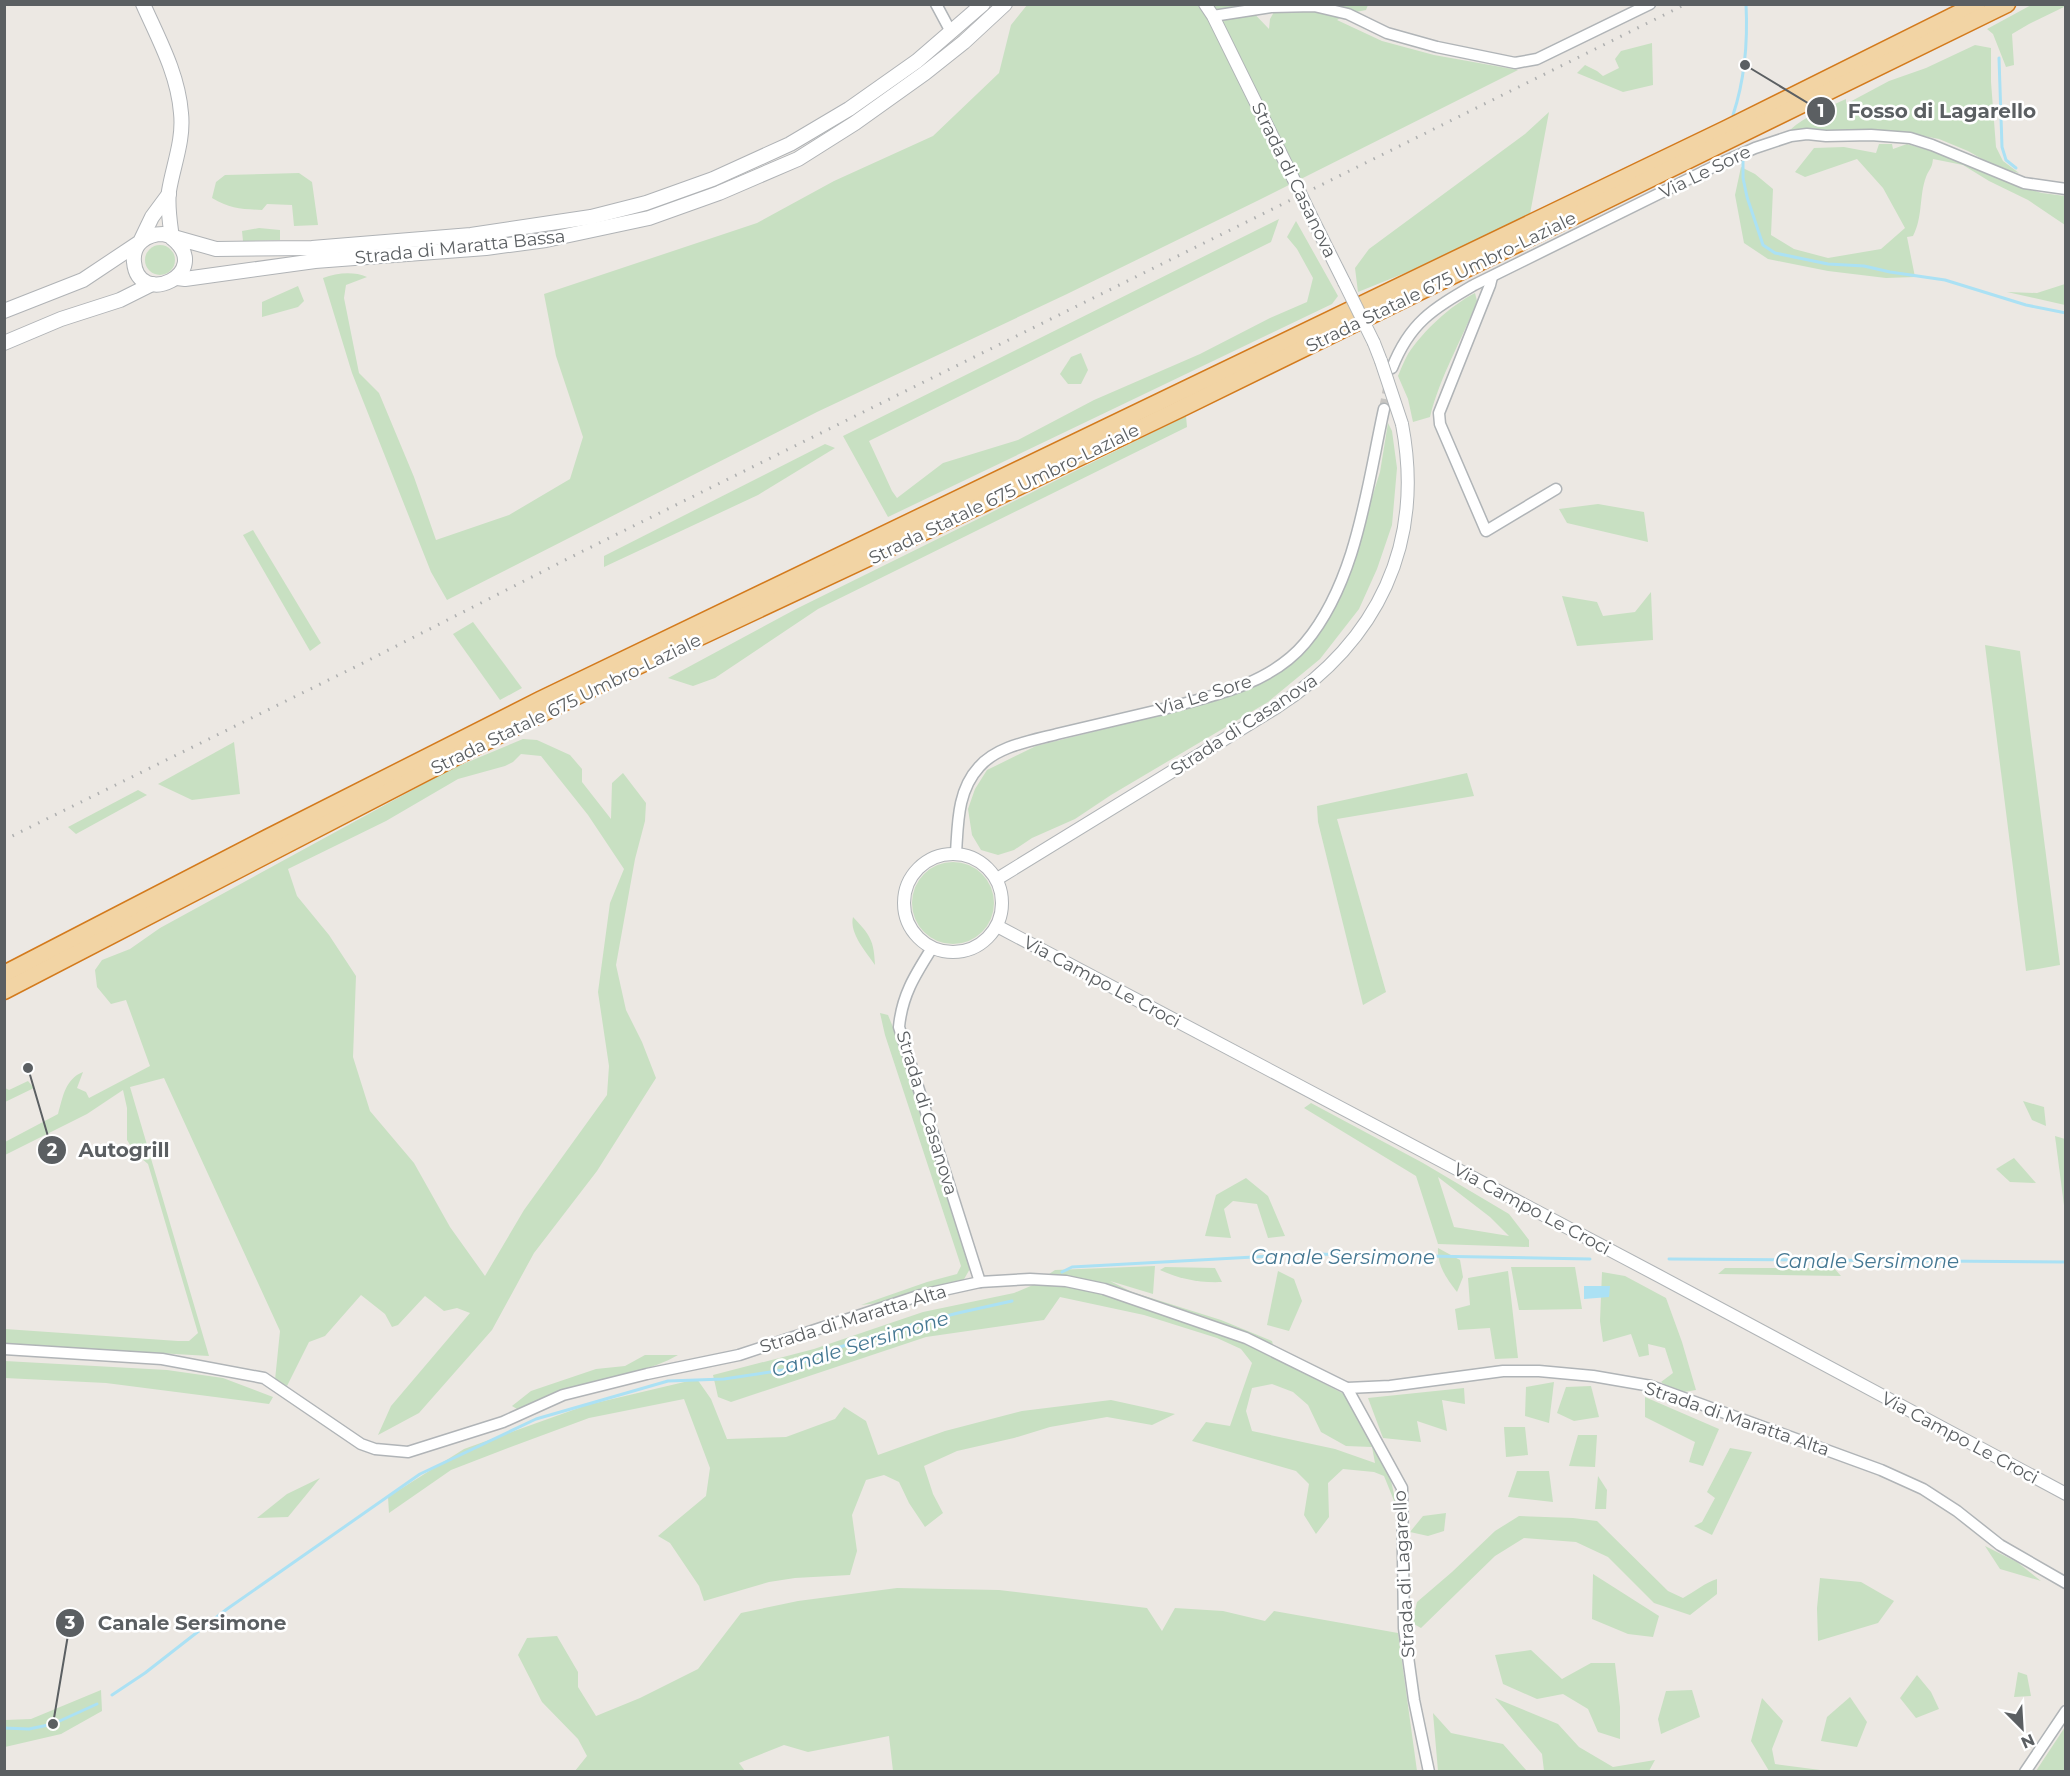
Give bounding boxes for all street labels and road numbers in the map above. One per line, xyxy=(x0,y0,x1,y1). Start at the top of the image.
street label: Strada di Casanova xyxy=(1247,98,1341,262)
street label: Via Le Sore xyxy=(1656,140,1754,204)
street label: Strada Statale 675 Umbro-Laziale xyxy=(1302,207,1580,357)
street label: Strada di Maratta Bassa xyxy=(354,225,566,269)
street label: Strada Statale 675 Umbro-Laziale xyxy=(865,419,1143,569)
street label: Strada Statale 675 Umbro-Laziale xyxy=(427,629,705,779)
street label: Strada di Casanova xyxy=(1166,669,1322,781)
street label: Via Le Sore xyxy=(1154,670,1255,720)
street label: Via Campo Le Croci xyxy=(1020,931,1184,1033)
street label: Strada di Casanova xyxy=(892,1028,962,1198)
street label: Via Campo Le Croci xyxy=(1450,1158,1614,1260)
street label: Strada di Maratta Alta xyxy=(757,1280,949,1358)
street label: Strada di Maratta Alta xyxy=(1642,1377,1832,1461)
street label: Via Campo Le Croci xyxy=(1878,1387,2042,1489)
street label: Strada di Lagarello xyxy=(1389,1490,1419,1658)

